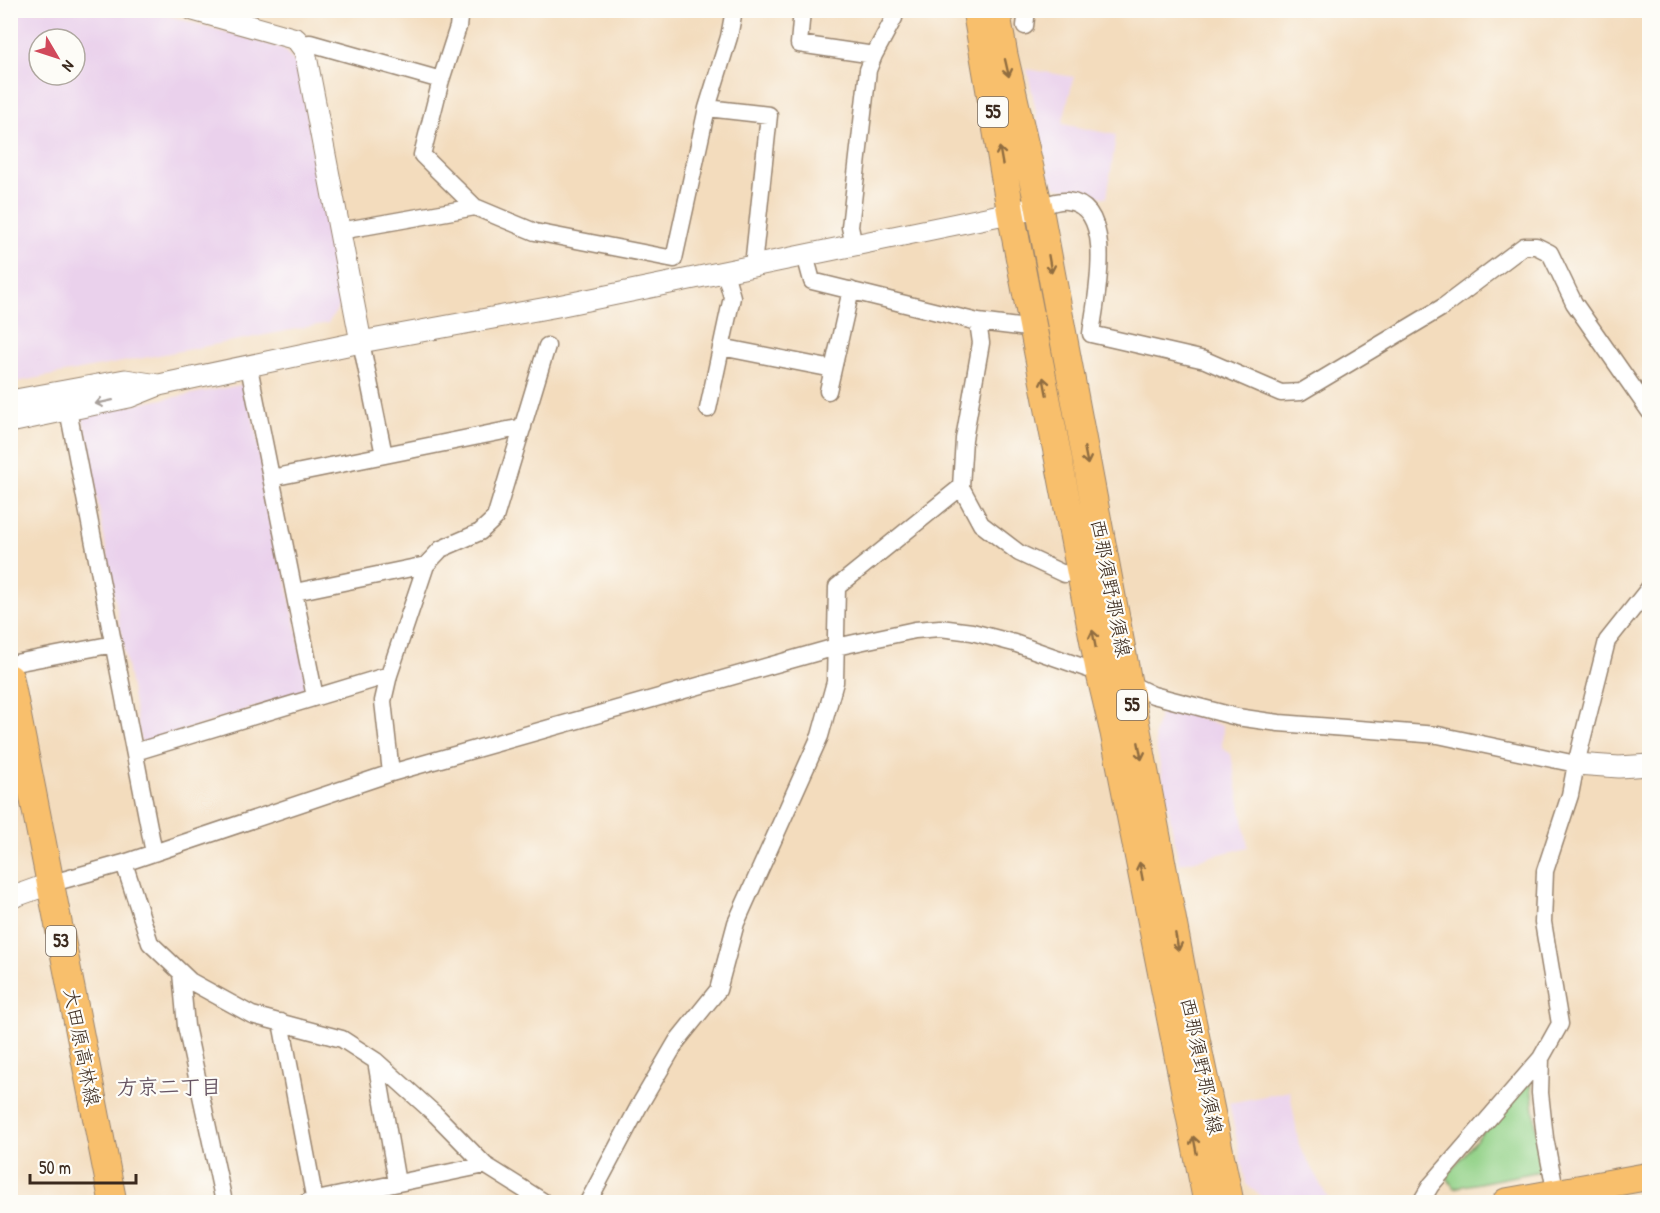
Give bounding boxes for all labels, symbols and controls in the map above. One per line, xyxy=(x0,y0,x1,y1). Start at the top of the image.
north arrow xyxy=(27,27,87,87)
text: N xyxy=(57,56,80,77)
one-way arrow xyxy=(1002,58,1014,77)
road number: 55 xyxy=(978,97,1008,127)
one-way arrow xyxy=(995,147,1006,167)
one-way arrow xyxy=(1045,254,1056,274)
one-way arrow xyxy=(1040,376,1051,396)
one-way arrow xyxy=(94,397,114,408)
one-way arrow xyxy=(1081,446,1092,465)
street label: 西那須野那須線 xyxy=(1085,517,1138,659)
one-way arrow xyxy=(1088,630,1099,650)
road number: 55 xyxy=(1117,690,1147,720)
one-way arrow xyxy=(1135,741,1146,760)
one-way arrow xyxy=(1135,862,1146,882)
road number: 53 xyxy=(46,926,76,956)
one-way arrow xyxy=(1172,932,1183,952)
street label: 大田原高林線 xyxy=(58,985,107,1108)
street label: 西那須野那須線 xyxy=(1175,995,1230,1137)
district label: 方京二丁目 xyxy=(117,1072,222,1101)
one-way arrow xyxy=(1189,1136,1200,1155)
scale bar xyxy=(30,1147,136,1185)
text: 50 m xyxy=(39,1155,71,1180)

